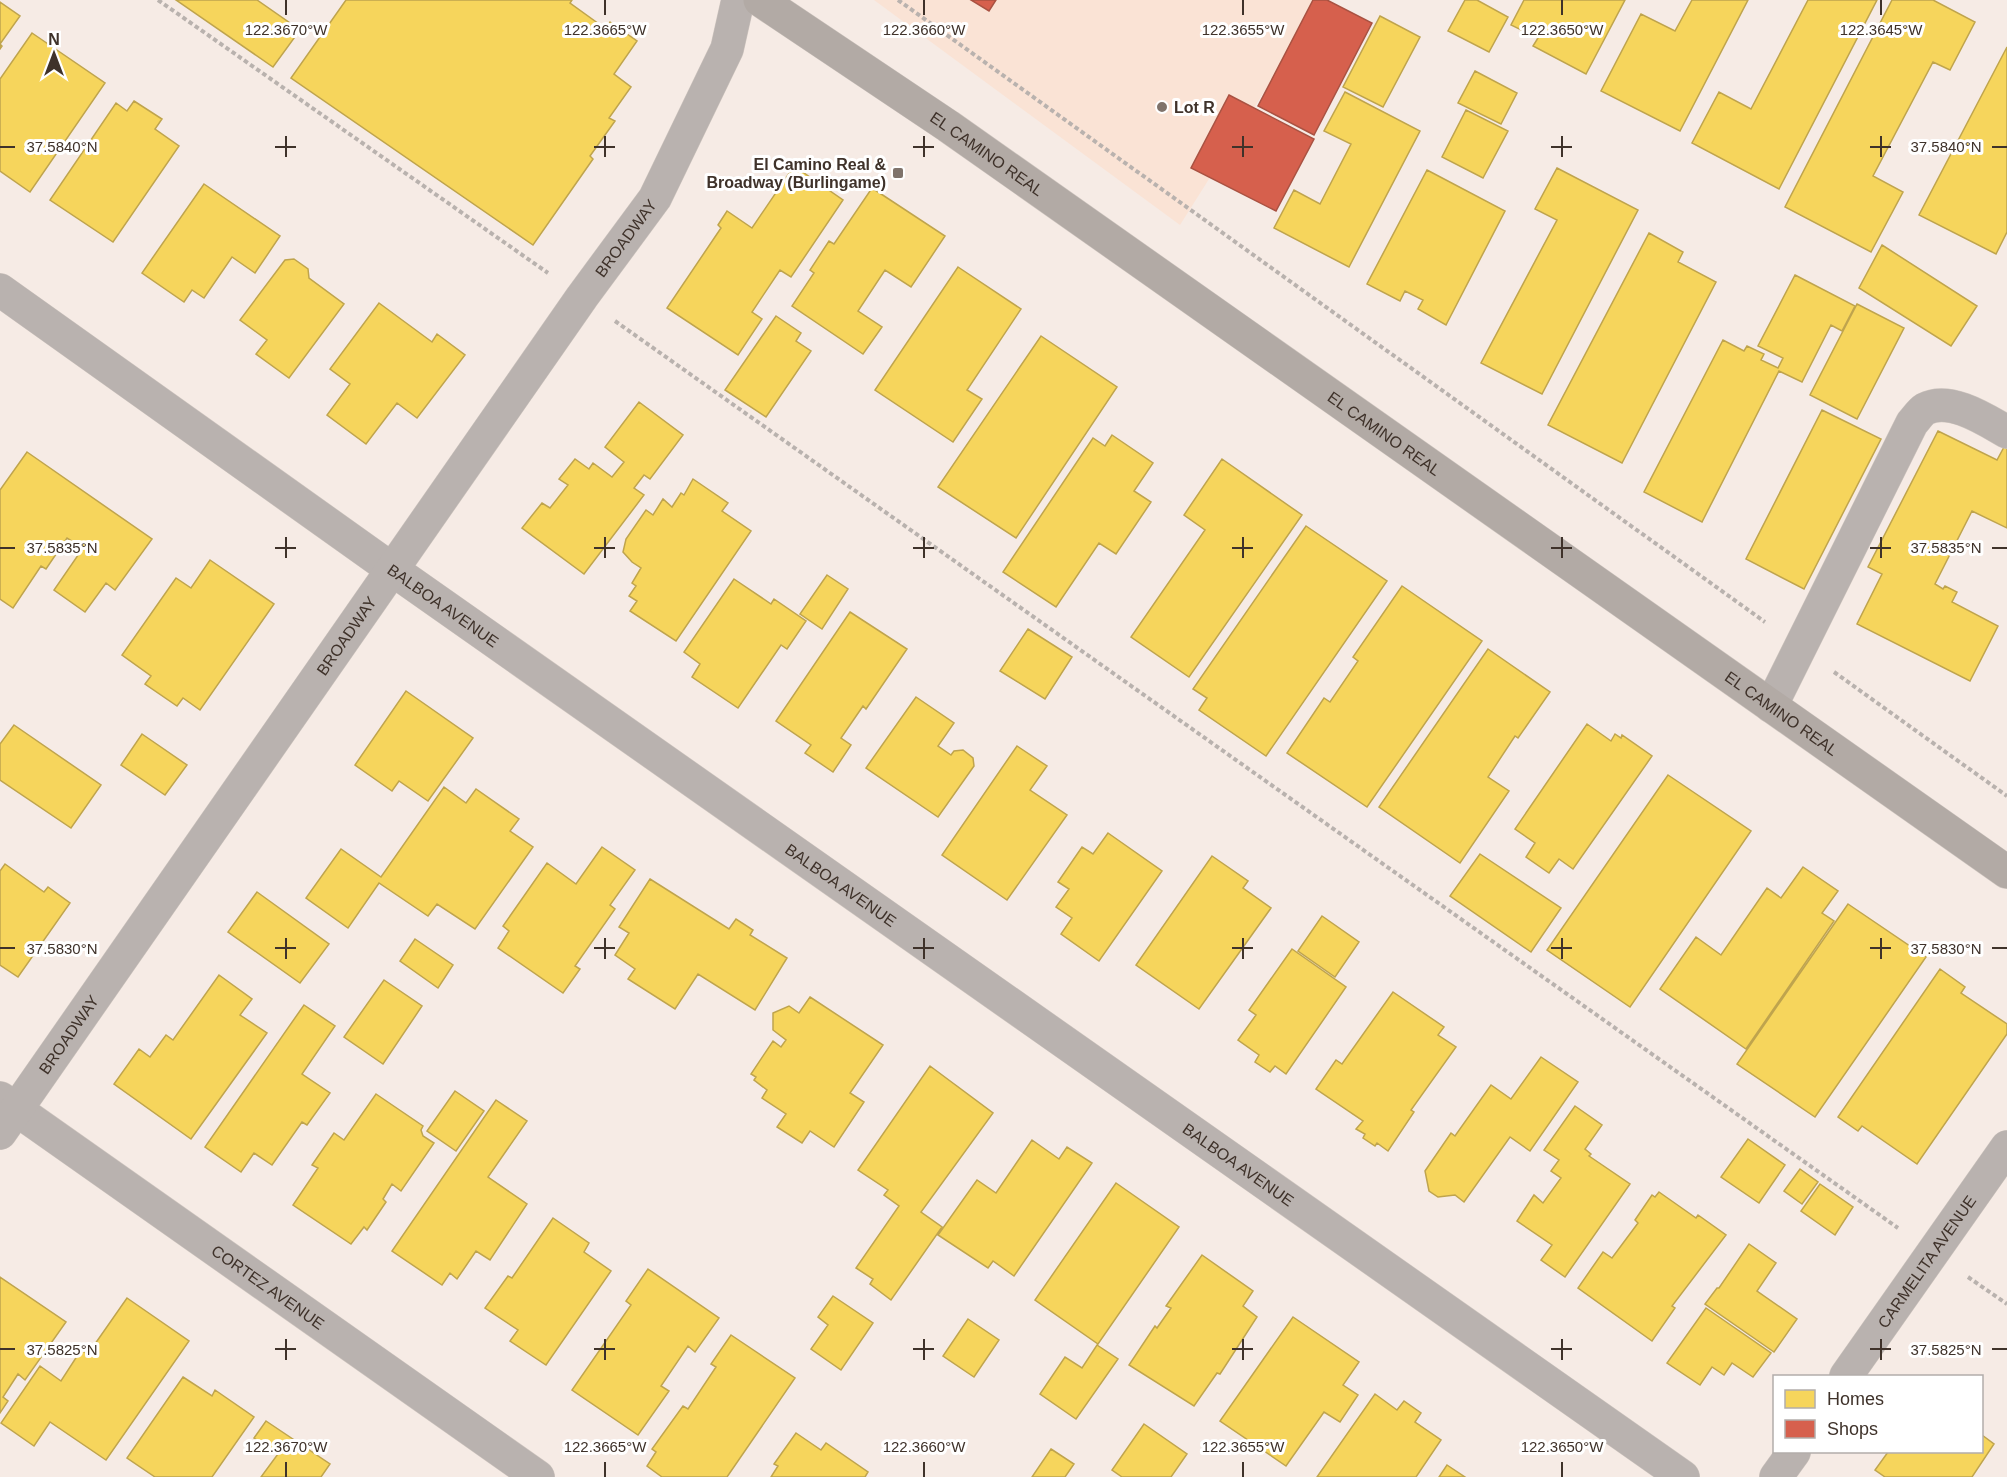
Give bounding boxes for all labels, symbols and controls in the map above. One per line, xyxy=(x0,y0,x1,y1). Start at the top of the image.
text: 122.3670°W xyxy=(245,21,328,38)
text: 122.3665°W xyxy=(564,21,647,38)
text: 122.3660°W xyxy=(883,21,966,38)
text: 122.3655°W xyxy=(1202,21,1285,38)
text: 122.3650°W xyxy=(1521,21,1604,38)
text: 122.3645°W xyxy=(1840,21,1923,38)
north arrow xyxy=(24,24,84,84)
text: N xyxy=(48,31,60,48)
place label: Lot R xyxy=(1174,99,1215,116)
marker: Lot R xyxy=(1155,100,1169,114)
street label: EL CAMINO REAL xyxy=(927,109,1046,199)
text: 37.5840°N xyxy=(26,138,98,155)
text: 37.5840°N xyxy=(1910,138,1982,155)
place label: El Camino Real & Broadway (Burlingame) xyxy=(706,156,886,191)
marker: El Camino Real & Broadway (Burlingame) xyxy=(891,166,905,180)
street label: BROADWAY xyxy=(592,196,660,280)
street label: EL CAMINO REAL xyxy=(1324,388,1444,479)
text: 37.5835°N xyxy=(26,539,98,556)
text: 37.5835°N xyxy=(1910,539,1982,556)
street label: BALBOA AVENUE xyxy=(384,561,502,650)
street label: BROADWAY xyxy=(314,593,380,678)
street label: EL CAMINO REAL xyxy=(1722,668,1841,759)
street label: BALBOA AVENUE xyxy=(782,841,899,930)
text: 37.5830°N xyxy=(26,940,98,957)
text: 37.5830°N xyxy=(1910,940,1982,957)
street label: BROADWAY xyxy=(36,992,102,1077)
street label: BALBOA AVENUE xyxy=(1180,1120,1297,1210)
street label: CARMELITA AVENUE xyxy=(1875,1192,1979,1331)
street label: CORTEZ AVENUE xyxy=(208,1242,327,1333)
text: 37.5825°N xyxy=(26,1341,98,1358)
text: 37.5825°N xyxy=(1910,1341,1982,1358)
legend xyxy=(1773,1375,1983,1453)
text: Homes xyxy=(1827,1389,1884,1409)
text: Shops xyxy=(1827,1419,1878,1439)
text: 122.3670°W xyxy=(245,1438,328,1455)
text: 122.3665°W xyxy=(564,1438,647,1455)
text: 122.3660°W xyxy=(883,1438,966,1455)
text: 122.3655°W xyxy=(1202,1438,1285,1455)
text: 122.3650°W xyxy=(1521,1438,1604,1455)

